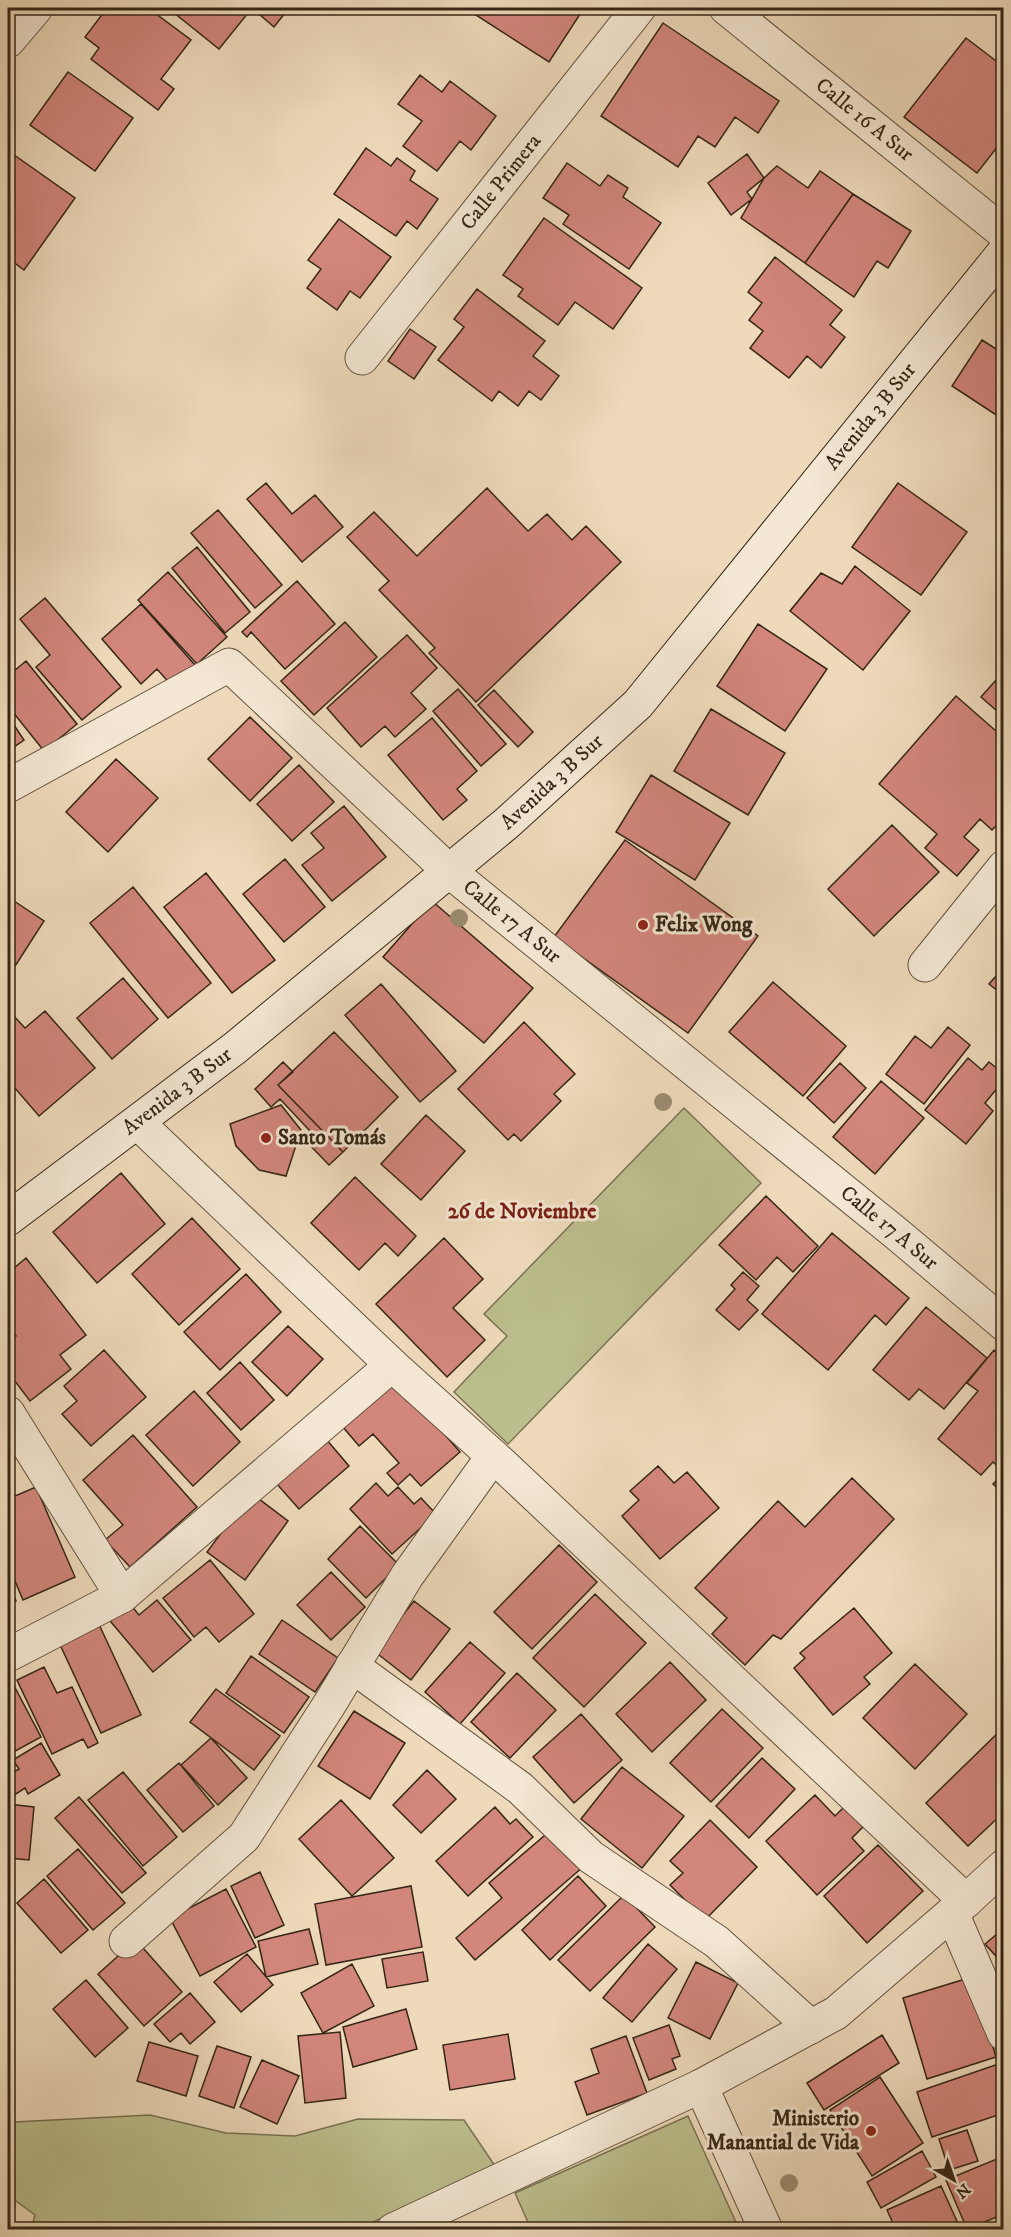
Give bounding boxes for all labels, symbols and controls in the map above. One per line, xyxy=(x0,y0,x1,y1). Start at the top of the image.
street label: Calle 16 A Sur xyxy=(810,73,919,168)
street label: Calle Primera xyxy=(455,129,547,236)
street label: Avenida 3 B Sur xyxy=(820,358,922,475)
street label: Avenida 3 B Sur xyxy=(495,729,609,836)
street label: Calle 17 A Sur xyxy=(457,874,566,969)
place label: Felix Wong xyxy=(655,912,753,938)
marker: Felix Wong xyxy=(636,918,650,932)
street label: Avenida 3 B Sur xyxy=(117,1042,237,1141)
place label: Santo Tomás xyxy=(278,1125,386,1151)
marker: Santo Tomás xyxy=(259,1131,273,1145)
street label: Calle 17 A Sur xyxy=(835,1180,943,1276)
district label: 26 de Noviembre xyxy=(448,1198,596,1225)
place label: Ministerio Manantial de Vida xyxy=(707,2106,860,2156)
marker: Ministerio Manantial de Vida xyxy=(864,2124,878,2138)
north arrow xyxy=(924,2150,984,2210)
text: N xyxy=(952,2179,974,2203)

